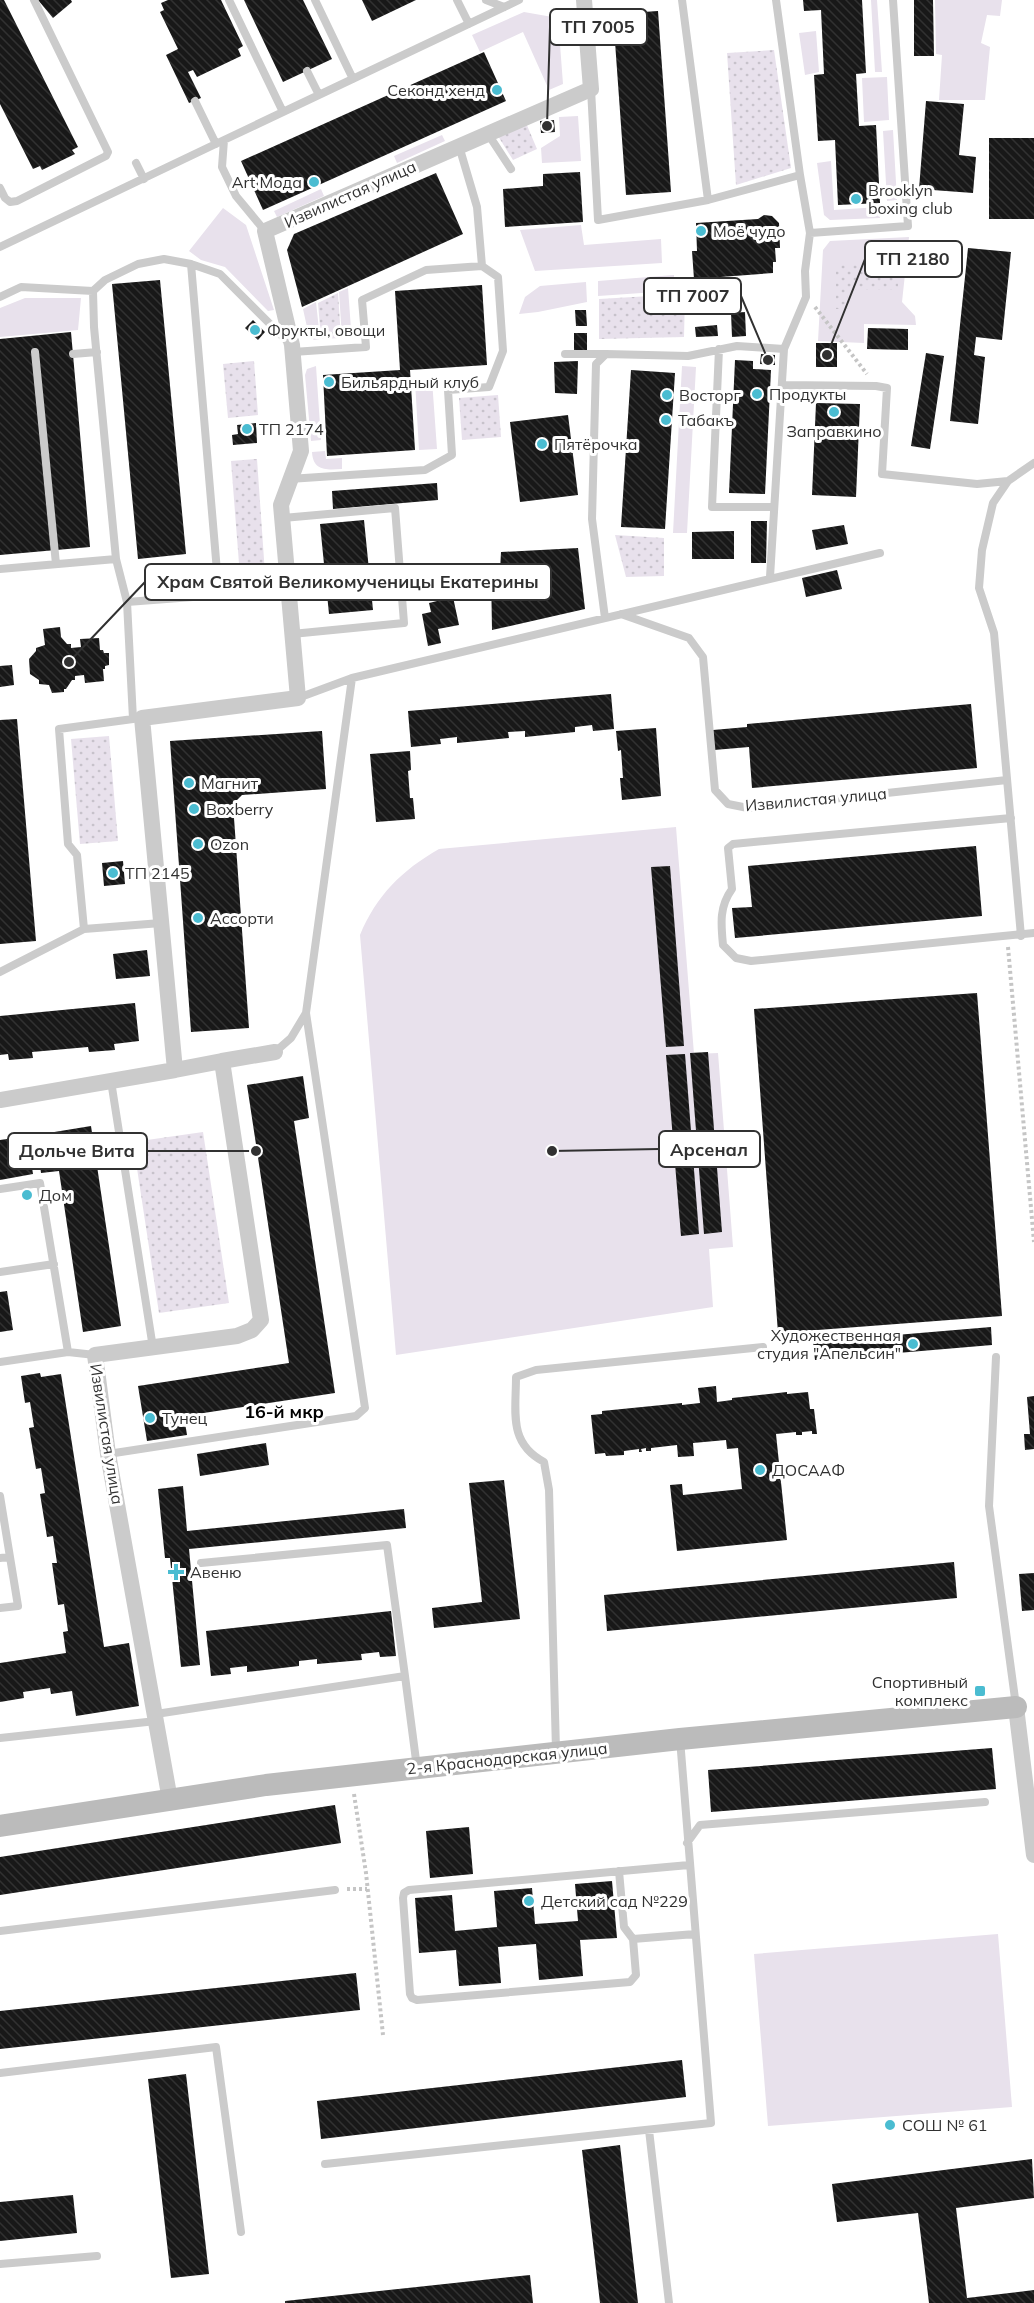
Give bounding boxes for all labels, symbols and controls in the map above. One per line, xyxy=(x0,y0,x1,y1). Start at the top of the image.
callout: ТП 7005 xyxy=(550,9,647,45)
text: ТП 7005 xyxy=(561,15,635,38)
place label: Секонд хенд xyxy=(387,80,485,100)
marker: Секонд хенд xyxy=(490,83,504,97)
street label: Извилистая улица xyxy=(281,156,419,232)
place label: Art Мода xyxy=(232,172,302,192)
marker: Art Мода xyxy=(307,175,321,189)
place label: Brooklyn boxing club xyxy=(868,180,953,218)
marker: Brooklyn boxing club xyxy=(849,192,863,206)
place label: Моё чудо xyxy=(713,221,786,241)
marker: Моё чудо xyxy=(694,224,708,238)
callout: ТП 2180 xyxy=(865,241,962,277)
text: ТП 2180 xyxy=(876,247,950,270)
callout: ТП 7007 xyxy=(644,278,741,314)
text: ТП 7007 xyxy=(656,284,730,307)
place label: Фрукты, овощи xyxy=(267,320,385,340)
marker: Фрукты, овощи xyxy=(248,323,262,337)
place label: Бильярдный клуб xyxy=(341,372,479,392)
marker: Бильярдный клуб xyxy=(322,375,336,389)
place label: Продукты xyxy=(769,384,846,404)
place label: Восторг xyxy=(679,385,741,405)
marker: Продукты xyxy=(750,387,764,401)
marker: Восторг xyxy=(660,388,674,402)
marker: Заправкино xyxy=(827,405,841,419)
place label: Табакъ xyxy=(678,410,734,430)
marker: Табакъ xyxy=(659,413,673,427)
place label: ТП 2174 xyxy=(259,419,324,439)
place label: Заправкино xyxy=(786,421,882,441)
marker: ТП 2174 xyxy=(240,422,254,436)
place label: Пятёрочка xyxy=(554,434,638,454)
marker: Пятёрочка xyxy=(535,437,549,451)
callout: Храм Святой Великомученицы Екатерины xyxy=(145,564,551,600)
text: Храм Святой Великомученицы Екатерины xyxy=(156,570,539,593)
place label: Магнит xyxy=(201,773,259,793)
marker: Магнит xyxy=(182,776,196,790)
street label: Извилистая улица xyxy=(744,783,888,815)
place label: Boxberry xyxy=(206,799,274,819)
marker: Boxberry xyxy=(187,802,201,816)
place label: Ozon xyxy=(210,834,249,854)
marker: Ozon xyxy=(191,837,205,851)
place label: ТП 2145 xyxy=(125,863,189,883)
marker: ТП 2145 xyxy=(106,866,120,880)
place label: Ассорти xyxy=(210,908,274,928)
marker: Ассорти xyxy=(191,911,205,925)
callout: Арсенал xyxy=(659,1131,760,1167)
callout: Дольче Вита xyxy=(8,1133,147,1169)
text: Арсенал xyxy=(670,1138,748,1161)
text: Дольче Вита xyxy=(19,1139,135,1162)
place label: Дом xyxy=(39,1185,72,1205)
marker: Дом xyxy=(20,1188,34,1202)
place label: Художественная студия "Апельсин" xyxy=(757,1325,901,1363)
marker: Художественная студия "Апельсин" xyxy=(906,1337,920,1351)
street label: Извилистая улица xyxy=(86,1362,128,1506)
district label: 16-й мкр xyxy=(244,1400,324,1423)
place label: Тунец xyxy=(162,1408,208,1428)
marker: Тунец xyxy=(143,1411,157,1425)
place label: ДОСААФ xyxy=(772,1460,845,1480)
marker: ДОСААФ xyxy=(753,1463,767,1477)
place label: Авеню xyxy=(190,1562,242,1582)
marker: Авеню xyxy=(167,1563,185,1581)
place label: Спортивный комплекс xyxy=(872,1672,968,1710)
marker: Спортивный комплекс xyxy=(973,1684,987,1698)
street label: 2-я Краснодарская улица xyxy=(406,1738,608,1778)
place label: Детский сад №229 xyxy=(541,1891,688,1911)
marker: Детский сад №229 xyxy=(522,1894,536,1908)
place label: СОШ № 61 xyxy=(902,2115,987,2135)
marker: СОШ № 61 xyxy=(883,2118,897,2132)

